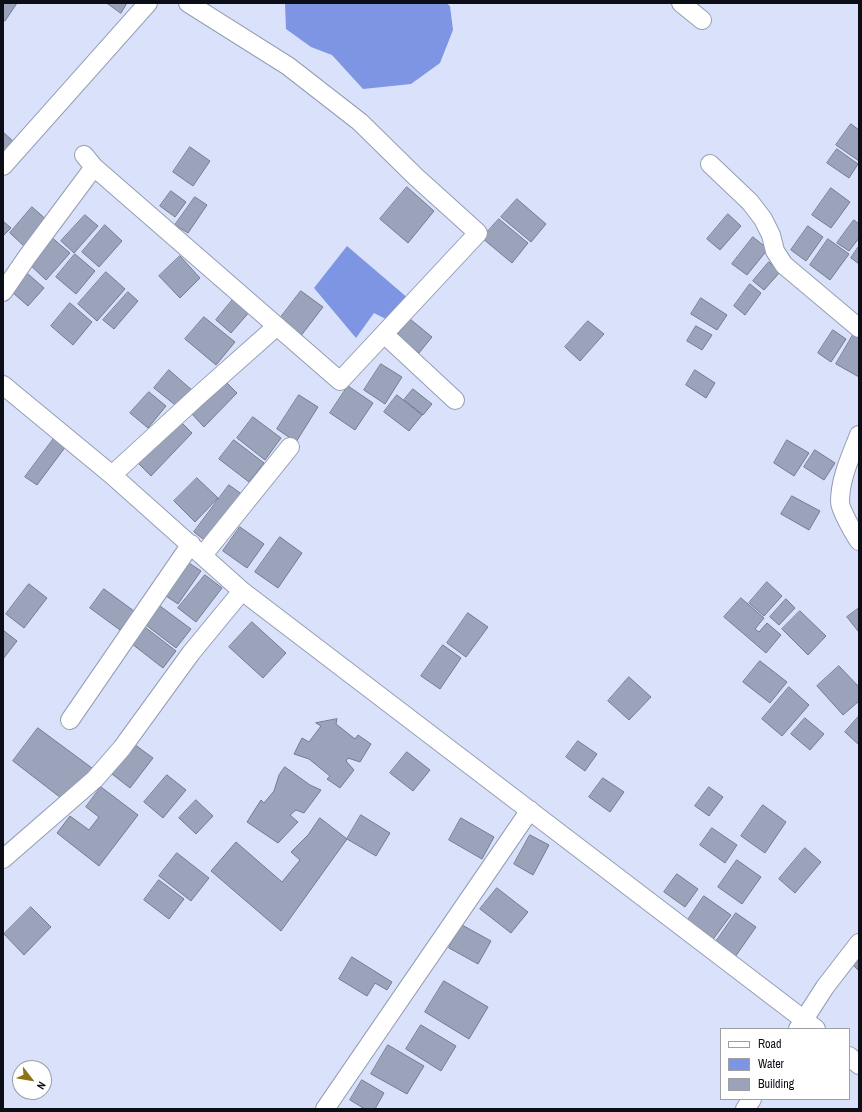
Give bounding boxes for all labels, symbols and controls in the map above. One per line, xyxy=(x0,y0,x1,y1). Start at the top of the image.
legend xyxy=(720,1028,850,1100)
text: Road xyxy=(758,1036,782,1052)
text: Water xyxy=(758,1056,784,1072)
north arrow xyxy=(12,1060,52,1100)
text: Building xyxy=(758,1076,794,1092)
text: N xyxy=(34,1079,49,1092)

